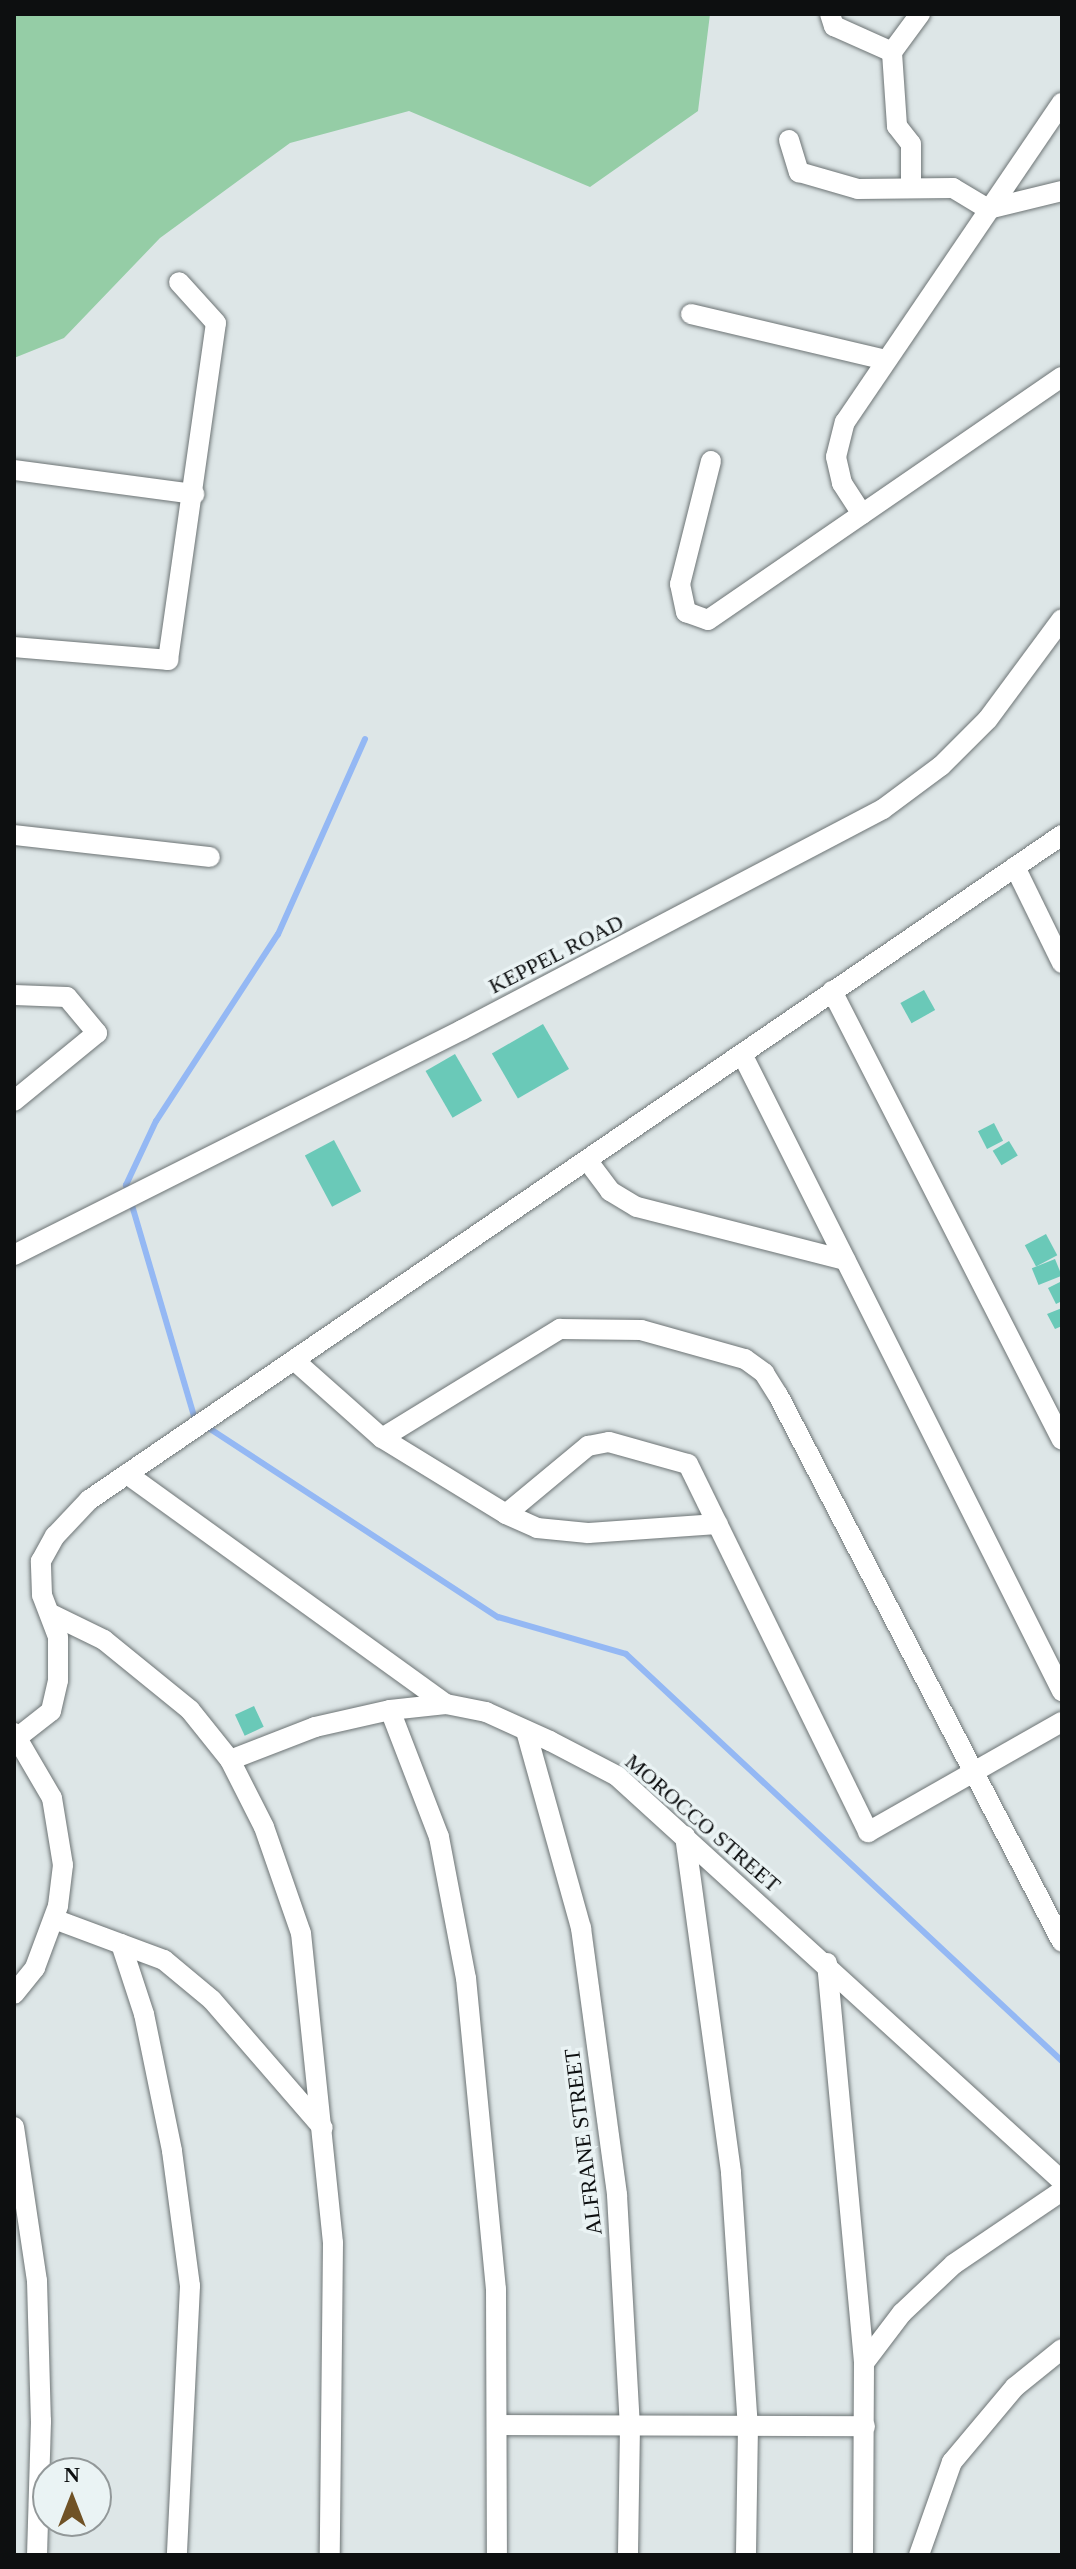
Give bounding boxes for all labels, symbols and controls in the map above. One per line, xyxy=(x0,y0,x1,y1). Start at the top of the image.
street label: KEPPEL ROAD xyxy=(484,909,628,999)
street label: MOROCCO STREET xyxy=(620,1748,786,1898)
street label: ALFRANE STREET xyxy=(558,2047,608,2237)
north arrow xyxy=(32,2457,112,2537)
text: N xyxy=(64,2462,80,2487)

